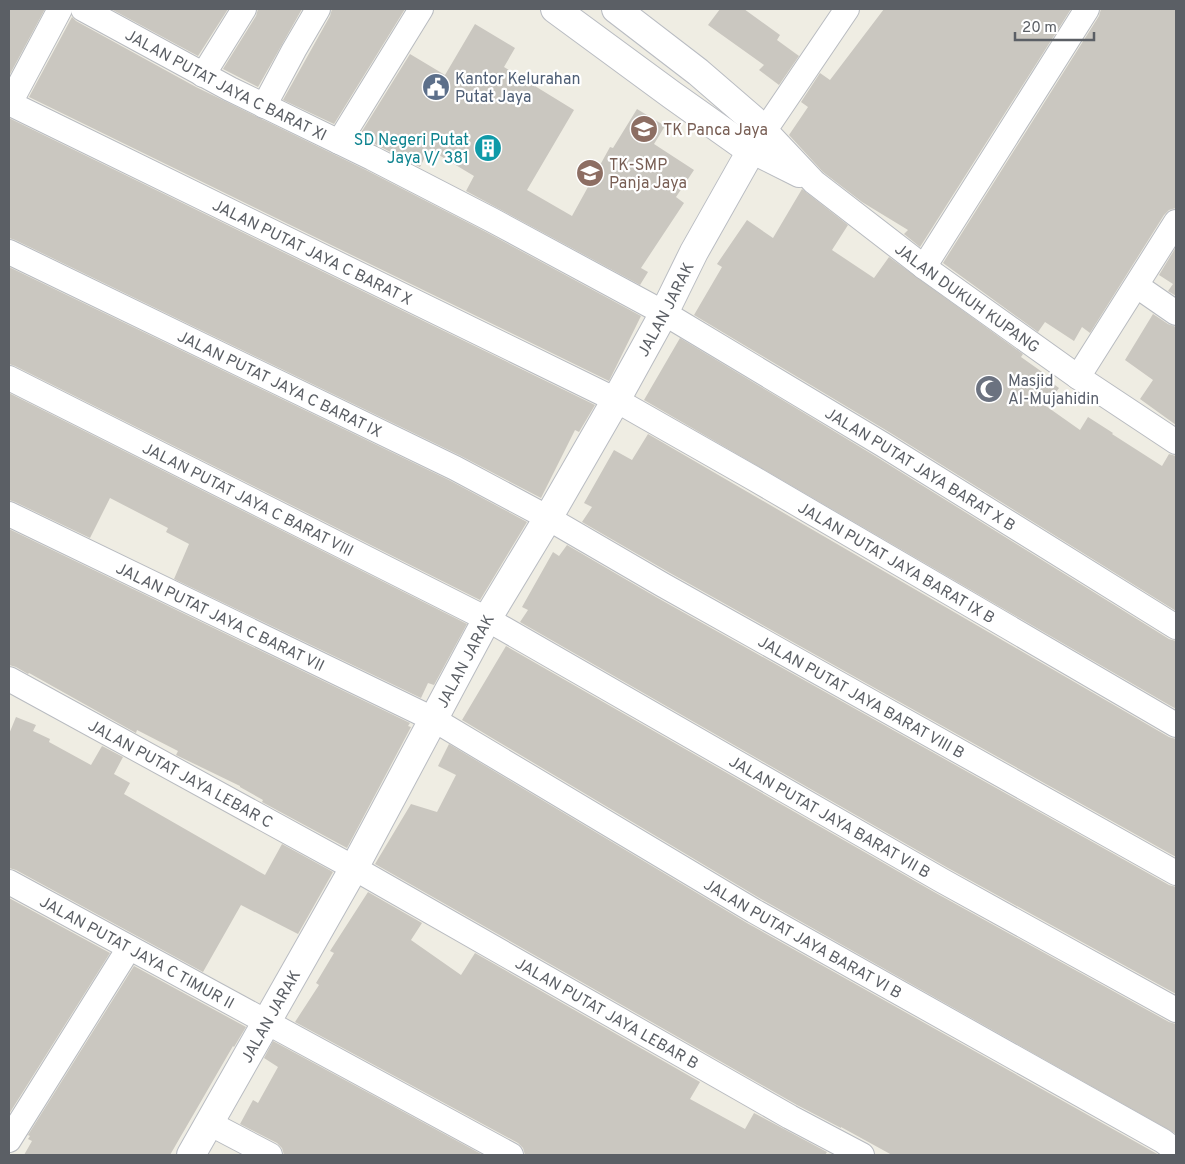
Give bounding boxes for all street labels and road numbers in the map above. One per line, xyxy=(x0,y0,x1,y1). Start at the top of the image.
street label: JALAN PUTAT JAYA C BARAT XI xyxy=(121,26,330,146)
street label: JALAN PUTAT JAYA C BARAT X xyxy=(208,196,415,311)
street label: JALAN DUKUH KUPANG xyxy=(890,240,1043,358)
street label: JALAN JARAK xyxy=(634,259,699,361)
street label: JALAN PUTAT JAYA C BARAT IX xyxy=(174,327,384,443)
street label: JALAN PUTAT JAYA BARAT X B xyxy=(821,404,1019,537)
street label: JALAN PUTAT JAYA C BARAT VIII xyxy=(139,439,356,562)
street label: JALAN PUTAT JAYA BARAT IX B xyxy=(794,498,998,629)
street label: JALAN PUTAT JAYA C BARAT VII xyxy=(112,559,327,677)
street label: JALAN JARAK xyxy=(433,611,500,712)
street label: JALAN PUTAT JAYA BARAT VIII B xyxy=(754,632,967,764)
street label: JALAN PUTAT JAYA LEBAR C xyxy=(84,716,276,834)
street label: JALAN PUTAT JAYA BARAT VII B xyxy=(725,752,933,884)
street label: JALAN PUTAT JAYA BARAT VI B xyxy=(699,875,905,1004)
street label: JALAN PUTAT JAYA C TIMUR II xyxy=(36,893,237,1014)
street label: JALAN PUTAT JAYA LEBAR B xyxy=(511,954,701,1075)
street label: JALAN JARAK xyxy=(237,967,306,1067)

